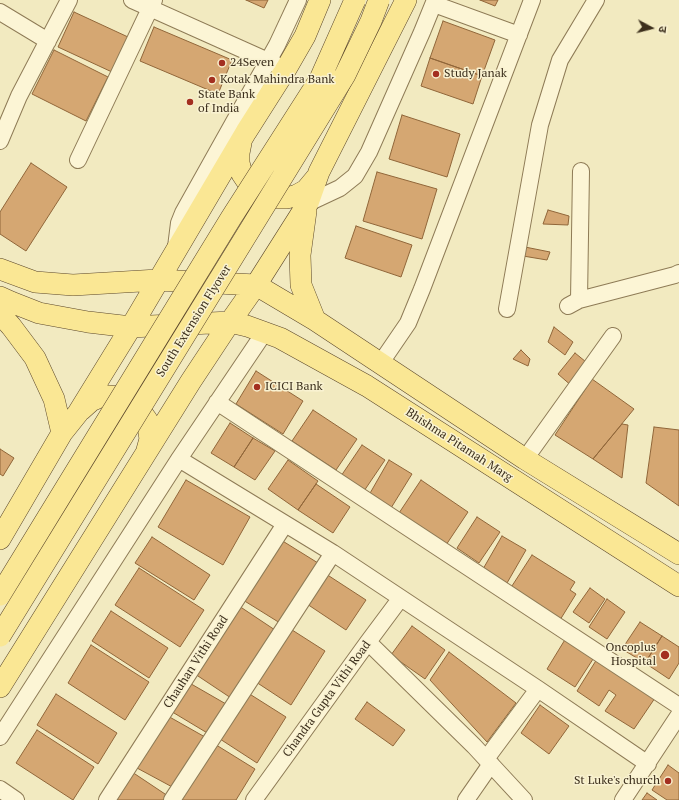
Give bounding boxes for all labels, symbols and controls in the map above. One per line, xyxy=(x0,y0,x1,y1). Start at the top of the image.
north arrow xyxy=(631,8,671,48)
text: उ xyxy=(656,25,670,34)
place label: 24Seven xyxy=(230,56,274,70)
marker: 24Seven xyxy=(217,58,227,68)
place label: Study Janak xyxy=(444,67,507,81)
marker: Study Janak xyxy=(431,69,441,79)
place label: Kotak Mahindra Bank xyxy=(220,73,335,87)
marker: Kotak Mahindra Bank xyxy=(207,75,217,85)
place label: State Bank of India xyxy=(198,88,255,116)
marker: State Bank of India xyxy=(185,97,195,107)
street label: South Extension Flyover xyxy=(154,262,234,380)
place label: ICICI Bank xyxy=(265,380,323,394)
marker: ICICI Bank xyxy=(252,382,262,392)
street label: Bhishma Pitamah Marg xyxy=(403,405,515,485)
street label: Chauhan Vithi Road xyxy=(161,613,231,711)
street label: Chandra Gupta Vithi Road xyxy=(280,638,374,760)
place label: Oncoplus Hospital xyxy=(605,641,656,669)
marker: Oncoplus Hospital xyxy=(659,649,671,661)
place label: St Luke's church xyxy=(574,774,660,788)
marker: St Luke's church xyxy=(663,776,673,786)

